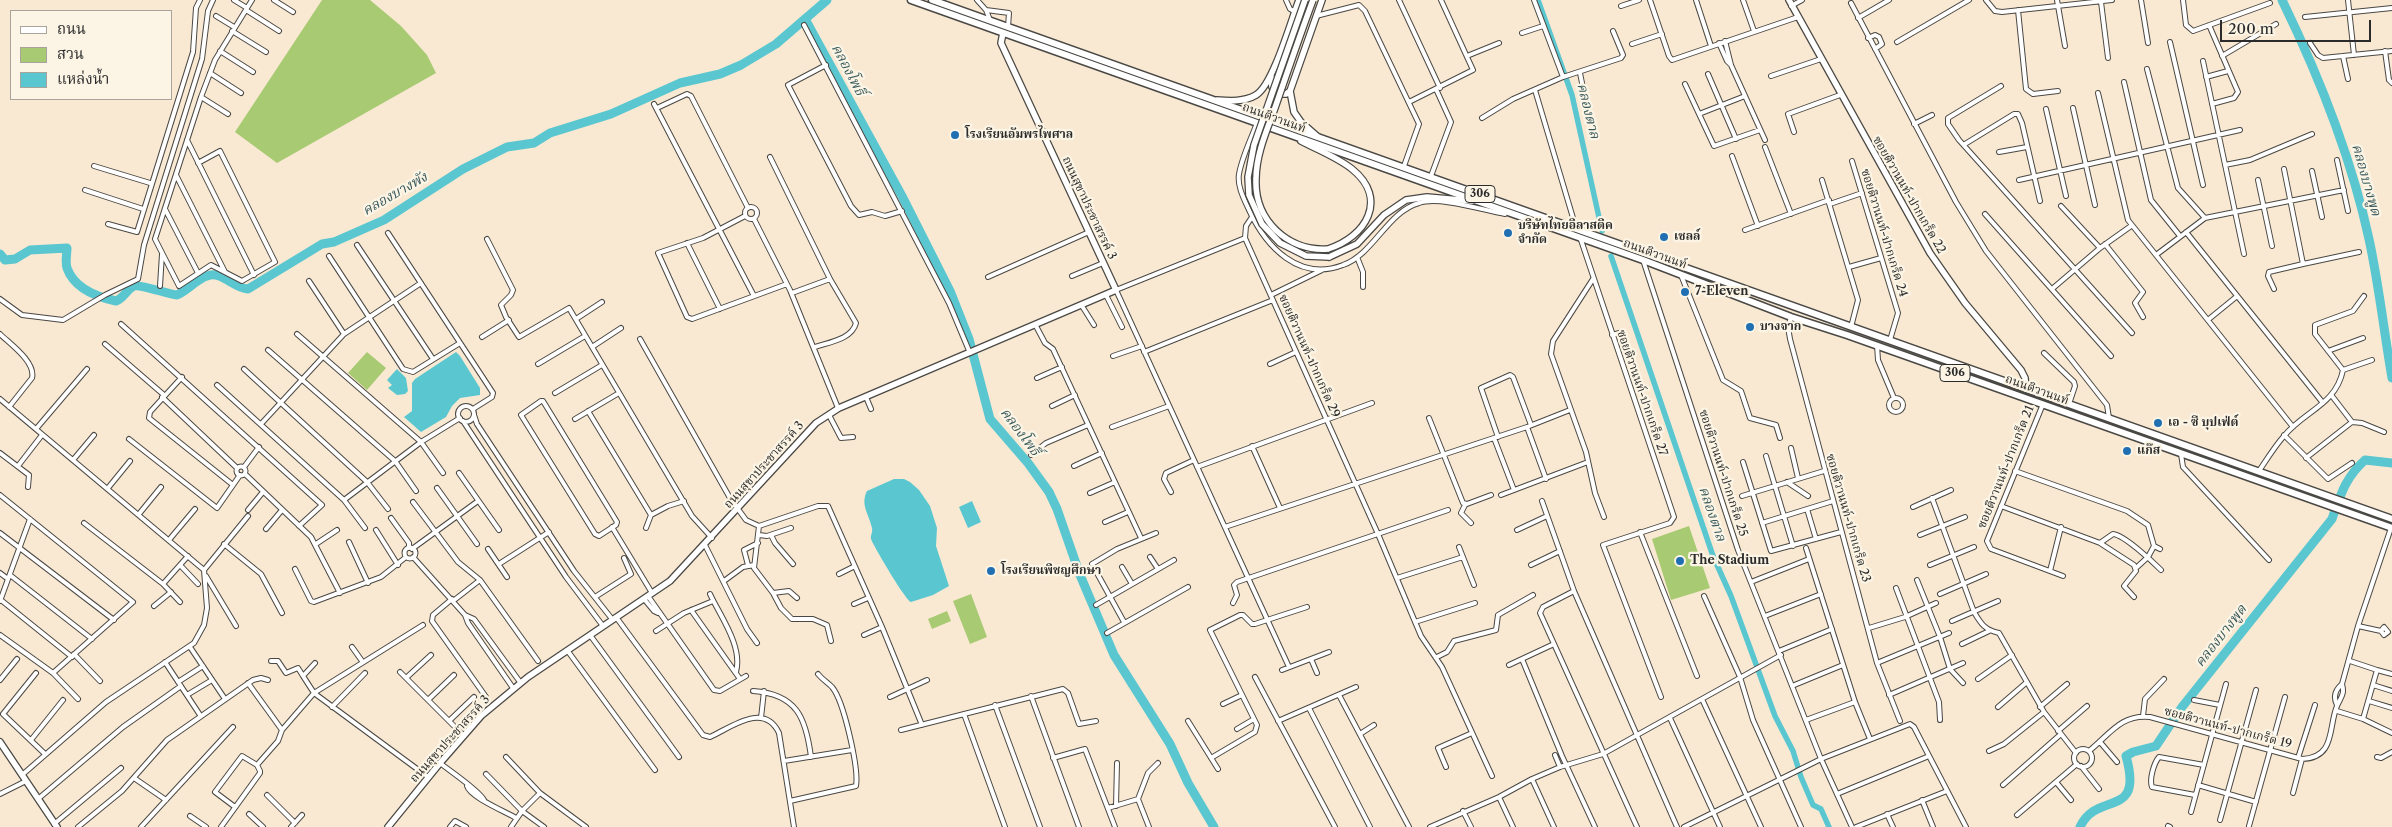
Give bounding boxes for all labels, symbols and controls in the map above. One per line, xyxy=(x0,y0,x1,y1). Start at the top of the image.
legend xyxy=(10,10,172,100)
scale bar xyxy=(2222,10,2373,42)
text: ถนน xyxy=(57,19,86,38)
text: 200 m xyxy=(2228,19,2274,38)
water label: คลองโพธิ์ xyxy=(827,41,869,99)
text: สวน xyxy=(57,44,84,63)
text: แหล่งน้ำ xyxy=(57,69,109,88)
water label: คลองตาล xyxy=(1573,81,1603,141)
street label: ถนนติวานนท์ xyxy=(1240,100,1308,136)
place label: โรงเรียนอัมพรไพศาล xyxy=(965,128,1073,142)
marker: โรงเรียนอัมพรไพศาล xyxy=(949,129,961,141)
street label: ซอยติวานนท์-ปากเกร็ด 22 xyxy=(1869,134,1949,256)
water label: คลองบางพูด xyxy=(2348,142,2384,218)
street label: ถนนสุขาประชาสรรค์ 3 xyxy=(1059,154,1119,262)
street label: ซอยติวานนท์-ปากเกร็ด 24 xyxy=(1858,167,1910,299)
water label: คลองบางพัง xyxy=(360,169,430,219)
road number: 306 xyxy=(1465,185,1495,202)
place label: บริษัทไทยอิลาสติค จำกัด xyxy=(1518,219,1613,247)
marker: บริษัทไทยอิลาสติค จำกัด xyxy=(1502,227,1514,239)
place label: เชลล์ xyxy=(1674,230,1700,244)
marker: เชลล์ xyxy=(1658,231,1670,243)
street label: ถนนติวานนท์ xyxy=(1621,236,1689,272)
place label: 7-Eleven xyxy=(1695,285,1748,299)
marker: 7-Eleven xyxy=(1679,286,1691,298)
street label: ซอยติวานนท์-ปากเกร็ด 29 xyxy=(1275,292,1343,420)
place label: บางจาก xyxy=(1760,320,1801,334)
marker: บางจาก xyxy=(1744,321,1756,333)
street label: ซอยติวานนท์-ปากเกร็ด 27 xyxy=(1614,328,1670,458)
road number: 306 xyxy=(1940,364,1970,382)
street label: ถนนติวานนท์ xyxy=(2003,372,2071,408)
street label: ซอยติวานนท์-ปากเกร็ด 21 xyxy=(1975,403,2037,531)
water label: คลองโพธิ์ xyxy=(996,405,1044,459)
street label: ซอยติวานนท์-ปากเกร็ด 25 xyxy=(1696,408,1750,538)
place label: เอ - ซี บุปเฟ่ต์ xyxy=(2168,416,2238,430)
marker: เอ - ซี บุปเฟ่ต์ xyxy=(2152,417,2164,429)
street label: ถนนสุขาประชาสรรค์ 3 xyxy=(721,419,807,511)
place label: แก๊ส xyxy=(2137,444,2160,458)
marker: แก๊ส xyxy=(2121,445,2133,457)
street label: ซอยติวานนท์-ปากเกร็ด 23 xyxy=(1823,452,1873,584)
water label: คลองตาล xyxy=(1695,484,1729,544)
place label: The Stadium xyxy=(1690,554,1769,568)
marker: The Stadium xyxy=(1674,555,1686,567)
place label: โรงเรียนพิชญศึกษา xyxy=(1001,564,1101,578)
marker: โรงเรียนพิชญศึกษา xyxy=(985,565,997,577)
water label: คลองบางพูด xyxy=(2192,602,2250,670)
street label: ถนนสุขาประชาสรรค์ 3 xyxy=(407,693,493,785)
street label: ซอยติวานนท์-ปากเกร็ด 19 xyxy=(2163,704,2293,752)

